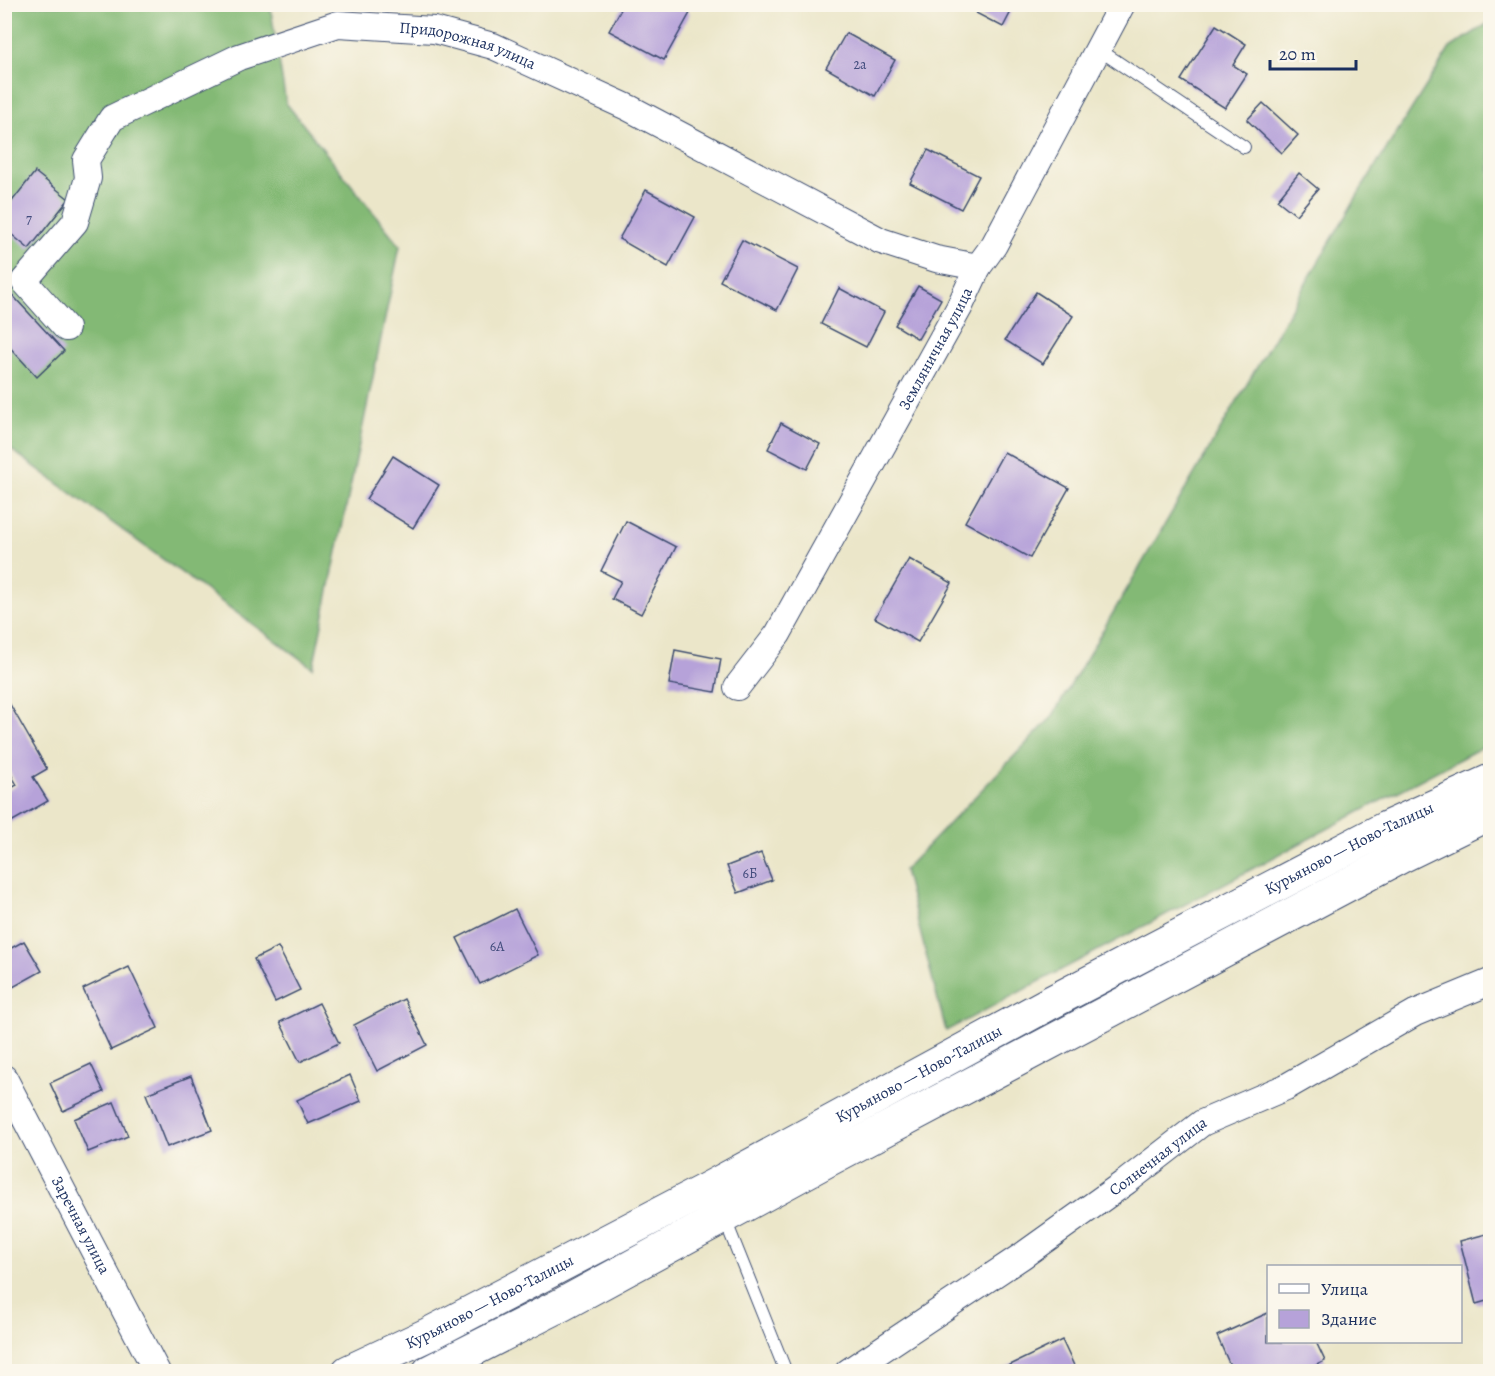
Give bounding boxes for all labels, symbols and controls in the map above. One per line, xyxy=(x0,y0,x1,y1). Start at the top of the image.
street label: Придорожная улица xyxy=(399,17,540,75)
scale bar xyxy=(1270,33,1356,71)
text: 20 m xyxy=(1279,42,1316,66)
house number: 2а xyxy=(853,55,867,74)
house number: 7 xyxy=(26,210,32,229)
street label: Земляничная улица xyxy=(893,283,978,414)
street label: Курьяново — Ново-Талицы xyxy=(1261,797,1437,900)
house number: 6Б xyxy=(743,864,757,883)
house number: 6А xyxy=(490,937,505,956)
street label: Курьяново — Ново-Талицы xyxy=(832,1020,1006,1128)
street label: Солнечная улица xyxy=(1105,1111,1211,1201)
street label: Заречная улица xyxy=(46,1172,116,1279)
street label: Курьяново — Ново-Талицы xyxy=(402,1249,578,1354)
legend xyxy=(1267,1265,1462,1343)
text: Улица xyxy=(1321,1277,1369,1301)
text: Здание xyxy=(1321,1307,1377,1331)

